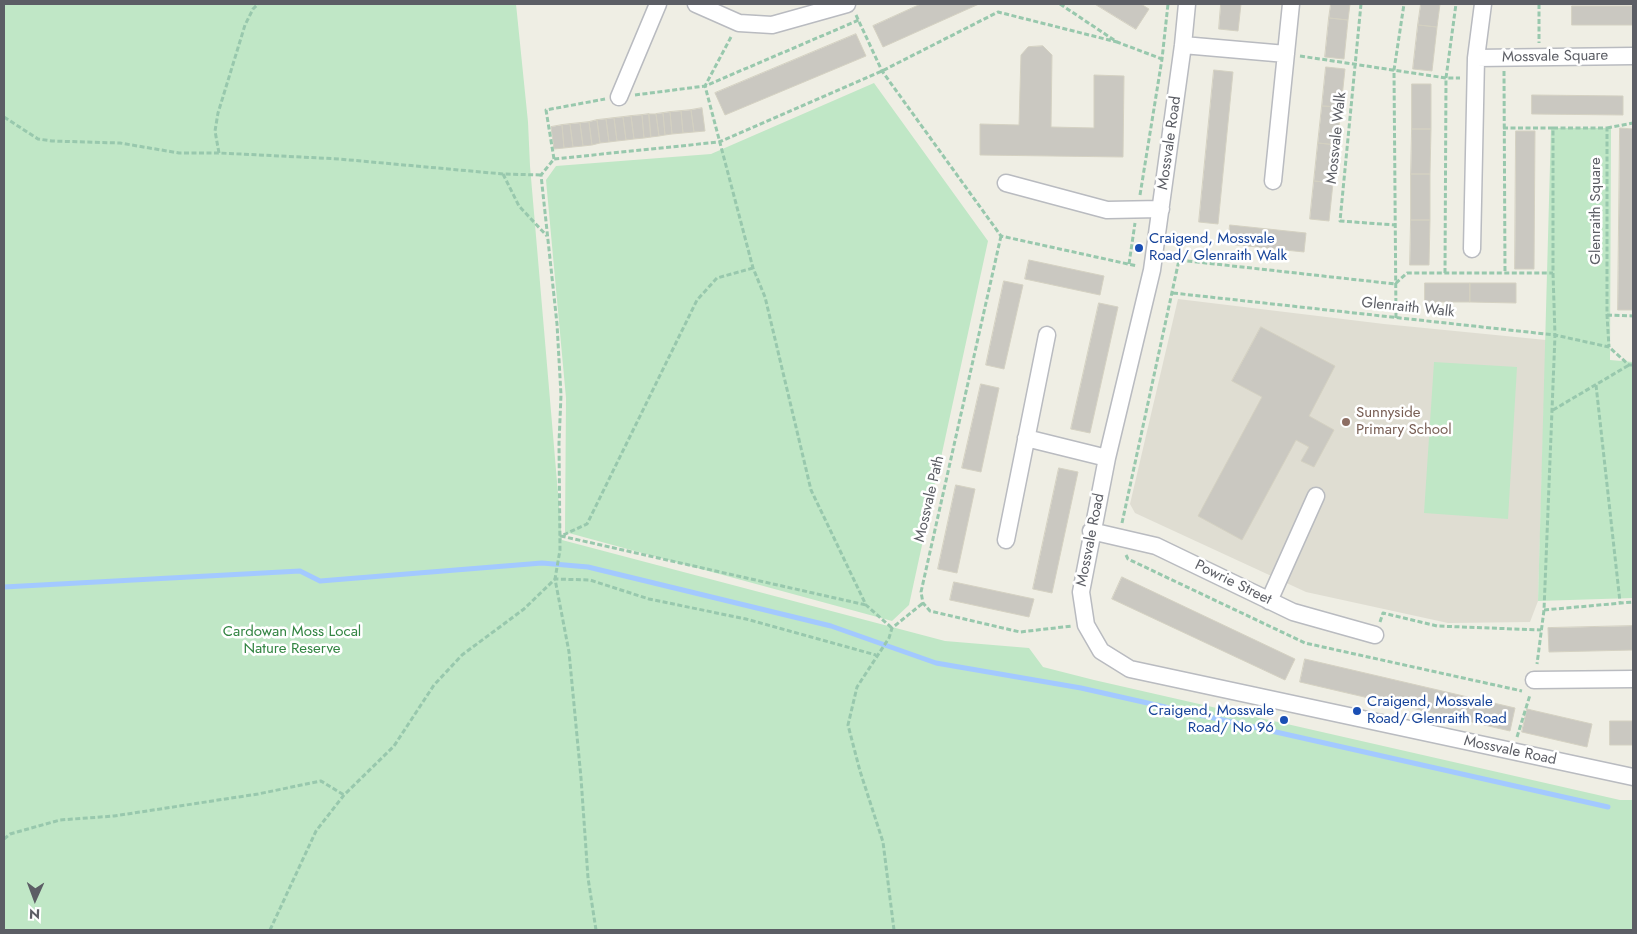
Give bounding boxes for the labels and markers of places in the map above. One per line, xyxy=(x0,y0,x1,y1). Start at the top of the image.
place label: Craigend, Mossvale Road/ Glenraith Walk xyxy=(1149,230,1287,265)
marker: Craigend, Mossvale Road/ Glenraith Walk xyxy=(1133,242,1145,254)
place label: Sunnyside Primary School xyxy=(1356,404,1452,439)
marker: Sunnyside Primary School xyxy=(1340,416,1352,428)
place label: Craigend, Mossvale Road/ Glenraith Road xyxy=(1367,693,1507,728)
place label: Craigend, Mossvale Road/ No 96 xyxy=(1148,702,1274,737)
marker: Craigend, Mossvale Road/ Glenraith Road xyxy=(1351,705,1363,717)
marker: Craigend, Mossvale Road/ No 96 xyxy=(1278,714,1290,726)

